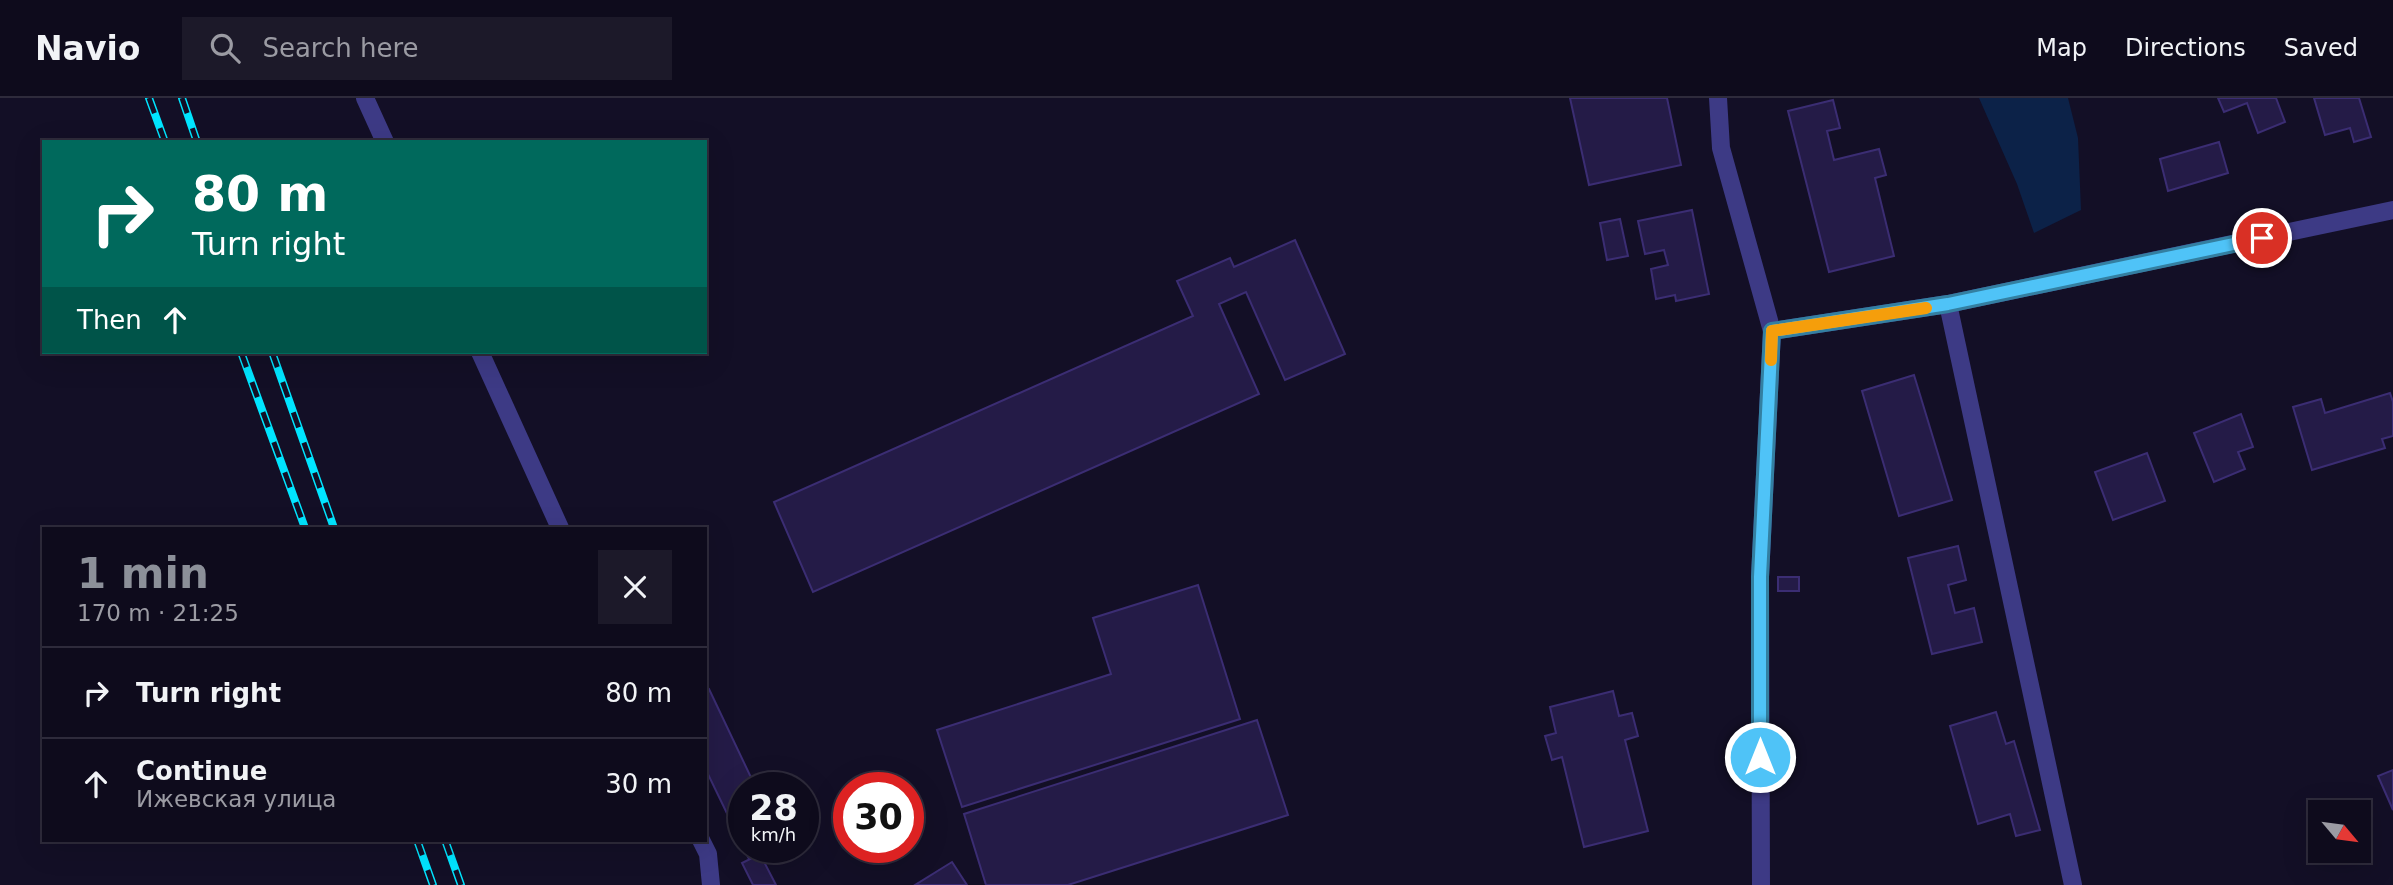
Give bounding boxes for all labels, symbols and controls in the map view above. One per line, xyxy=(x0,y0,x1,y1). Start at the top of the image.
search box xyxy=(182,17,672,80)
text: Navio xyxy=(35,29,140,68)
icon: search xyxy=(206,29,244,67)
text: Search here xyxy=(262,33,419,63)
text: Map xyxy=(2036,34,2087,62)
text: Directions xyxy=(2125,34,2246,62)
text: Saved xyxy=(2284,34,2358,62)
text: 80 m xyxy=(192,166,328,223)
icon: right xyxy=(77,168,168,259)
pin xyxy=(2232,208,2292,268)
icon: arrive xyxy=(2243,219,2281,257)
text: Turn right xyxy=(192,225,345,263)
icon: ahead xyxy=(156,301,194,339)
text: Then xyxy=(77,305,142,335)
text: 1 min xyxy=(77,549,209,598)
button: close xyxy=(598,550,672,624)
text: 170 m · 21:25 xyxy=(77,600,239,626)
icon: right xyxy=(77,674,115,712)
text: Turn right xyxy=(136,678,281,708)
text: 80 m xyxy=(605,678,672,708)
position arrow xyxy=(1723,720,1797,794)
text: Continue xyxy=(136,756,267,786)
icon: ahead xyxy=(77,765,115,803)
text: 30 m xyxy=(605,769,672,799)
speed limit sign: 30 xyxy=(833,772,924,863)
text: Ижевская улица xyxy=(136,786,336,812)
text: 28 xyxy=(749,788,798,828)
north arrow xyxy=(2308,800,2371,863)
map controls xyxy=(2308,800,2371,863)
text: km/h xyxy=(751,824,796,845)

